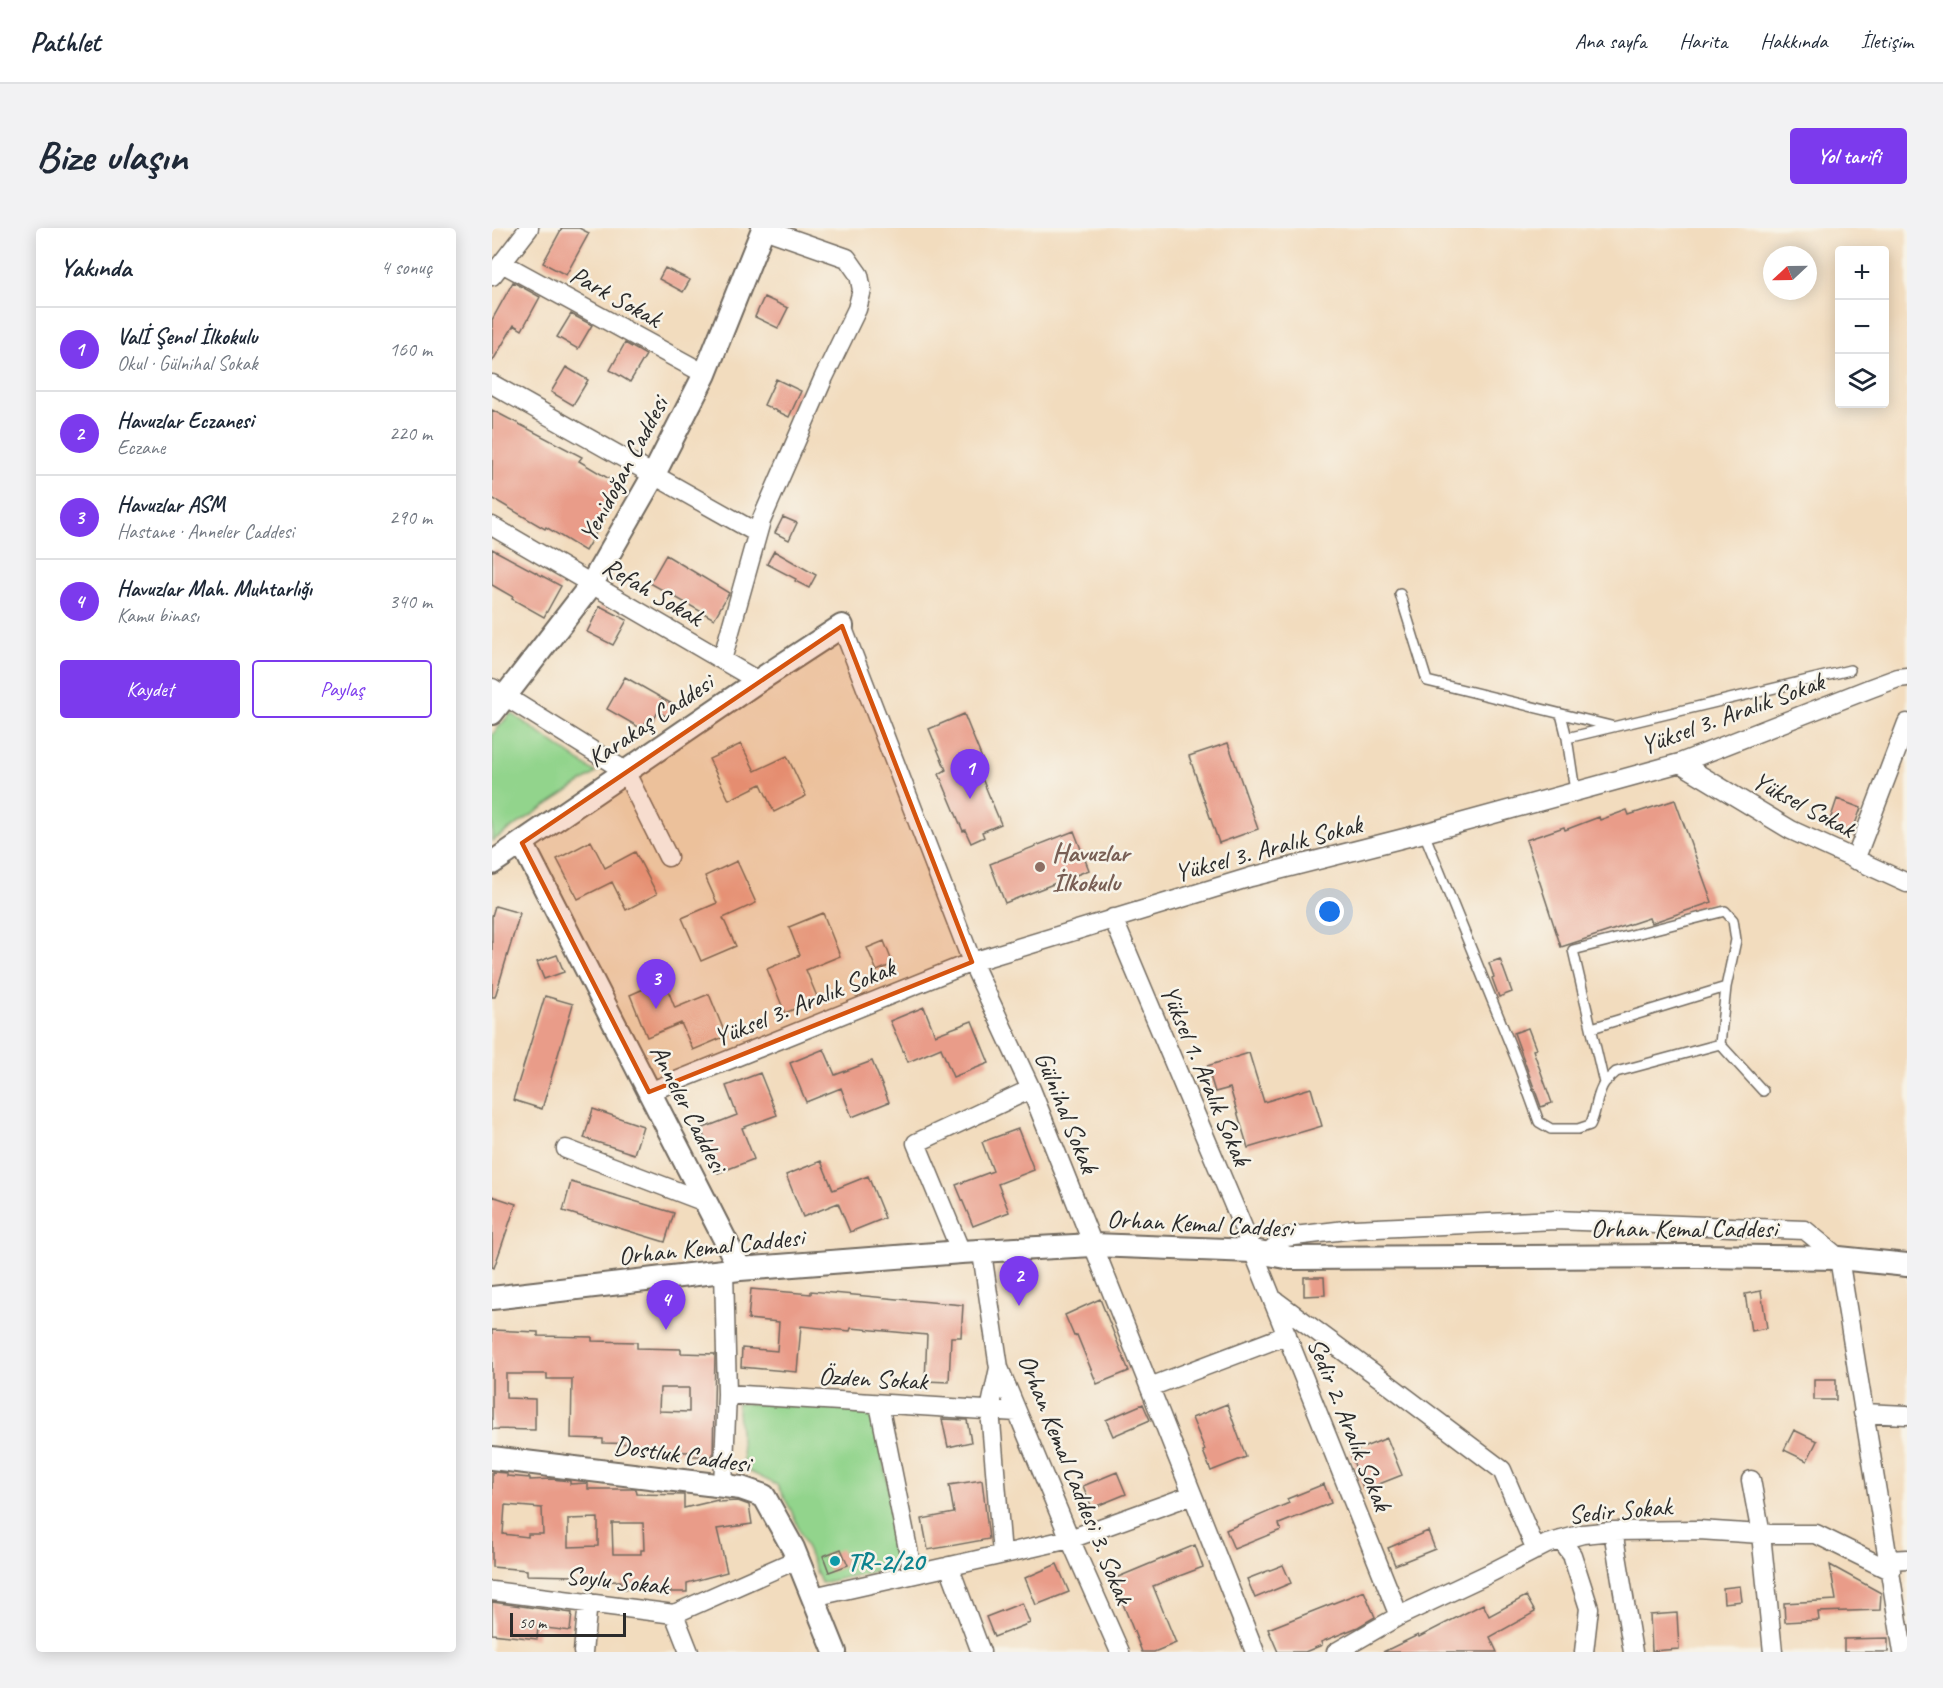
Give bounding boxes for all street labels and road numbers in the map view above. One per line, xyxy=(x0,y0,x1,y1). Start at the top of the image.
street label: Park Sokak xyxy=(564,258,669,336)
street label: Yenidoğan Caddesi xyxy=(571,388,677,548)
street label: Refah Sokak xyxy=(597,550,711,635)
street label: Yüksel 3. Aralık Sokak xyxy=(1636,664,1831,762)
street label: Karakaş Caddesi xyxy=(581,665,722,775)
street label: Yüksel Sokak xyxy=(1747,764,1862,846)
street label: Yüksel 3. Aralık Sokak xyxy=(1171,807,1368,889)
street label: Yüksel 3. Aralık Sokak xyxy=(709,950,902,1054)
street label: Yüksel 1. Aralık Sokak xyxy=(1153,980,1259,1173)
street label: Anneler Caddesi xyxy=(642,1039,736,1180)
street label: Gülnihal Sokak xyxy=(1027,1047,1107,1180)
street label: Orhan Kemal Caddesi xyxy=(1106,1202,1297,1245)
street label: Orhan Kemal Caddesi xyxy=(1591,1212,1780,1245)
street label: Orhan Kemal Caddesi xyxy=(617,1220,809,1273)
street label: Sedir 2. Aralık Sokak xyxy=(1300,1333,1400,1518)
street label: Orhan Kemal Caddesi 3. Sokak xyxy=(1010,1349,1141,1610)
street label: Özden Sokak xyxy=(818,1359,930,1398)
street label: Dostluk Caddesi xyxy=(612,1429,755,1481)
street label: Sedir Sokak xyxy=(1567,1489,1676,1531)
street label: Soylu Sokak xyxy=(564,1559,672,1603)

